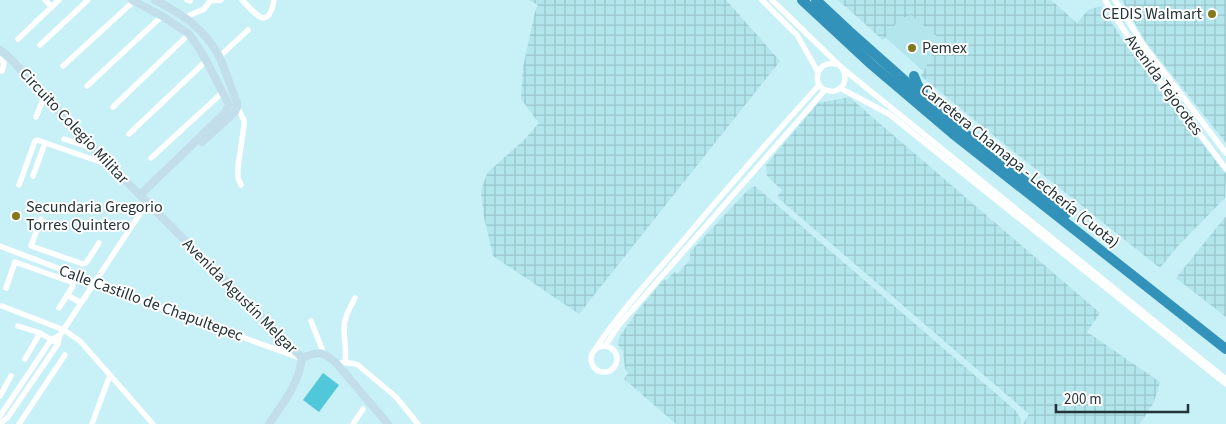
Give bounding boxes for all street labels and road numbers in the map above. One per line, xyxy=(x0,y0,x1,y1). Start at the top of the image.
street label: Avenida Tejocotes xyxy=(1120,30,1208,140)
street label: Circuito Colegio Militar xyxy=(14,63,134,189)
street label: Carretera Chamapa - Lechería (Cuota) xyxy=(916,79,1124,253)
street label: Avenida Agustín Melgar xyxy=(177,233,303,359)
street label: Calle Castillo de Chapultepec xyxy=(56,259,246,347)

